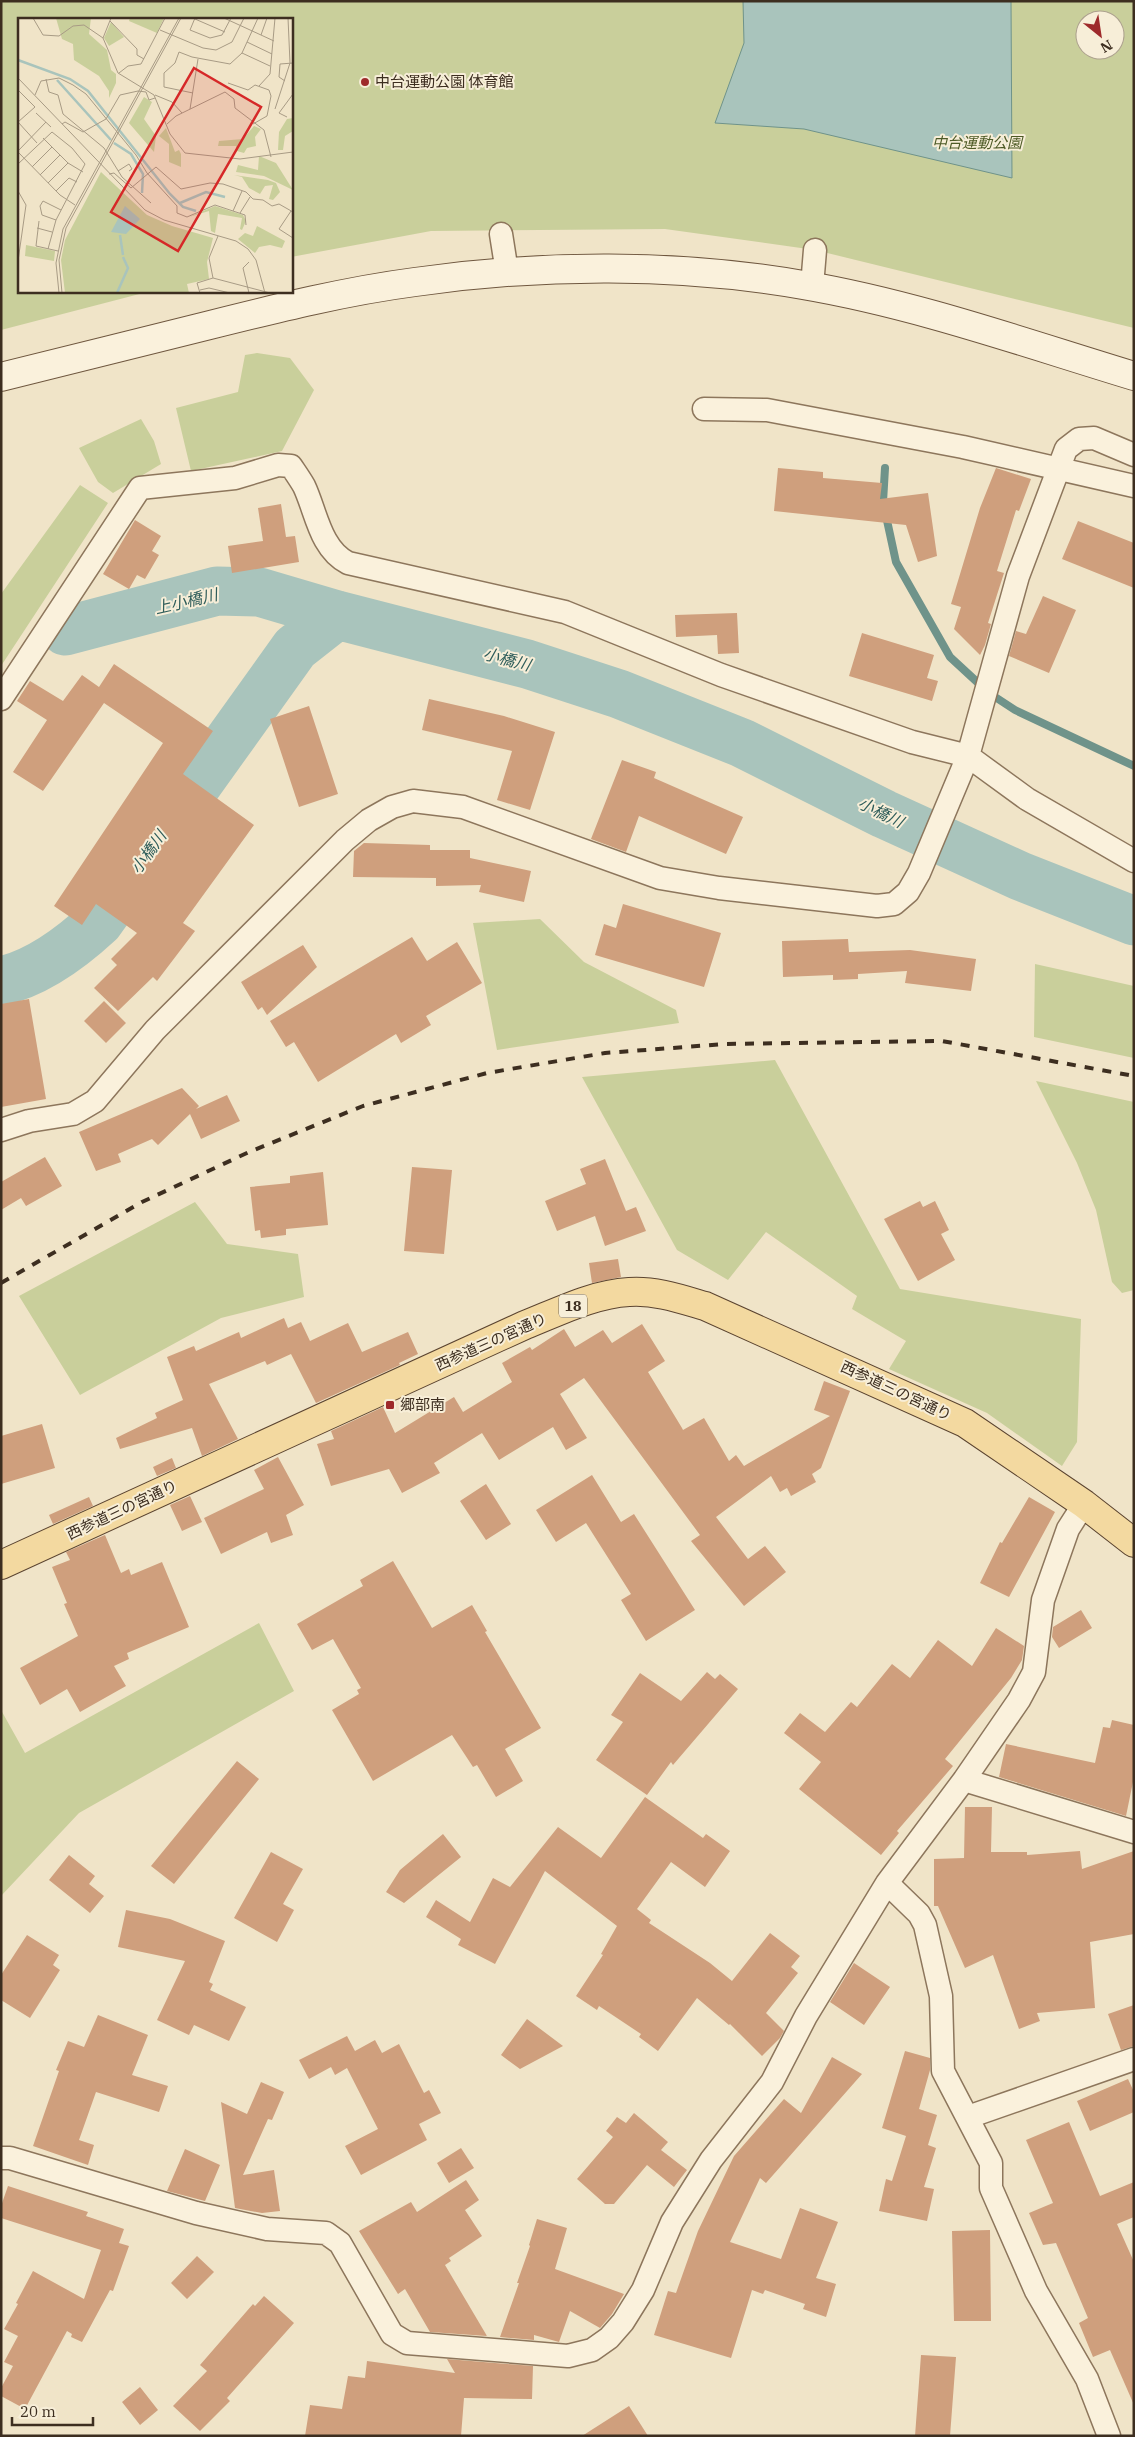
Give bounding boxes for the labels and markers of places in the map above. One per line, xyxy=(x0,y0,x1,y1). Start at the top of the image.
place label: 中台運動公園 体育館 xyxy=(375,72,513,91)
marker: 中台運動公園 体育館 xyxy=(359,76,371,88)
place label: 郷部南 xyxy=(400,1395,445,1414)
marker: 郷部南 xyxy=(384,1399,396,1411)

